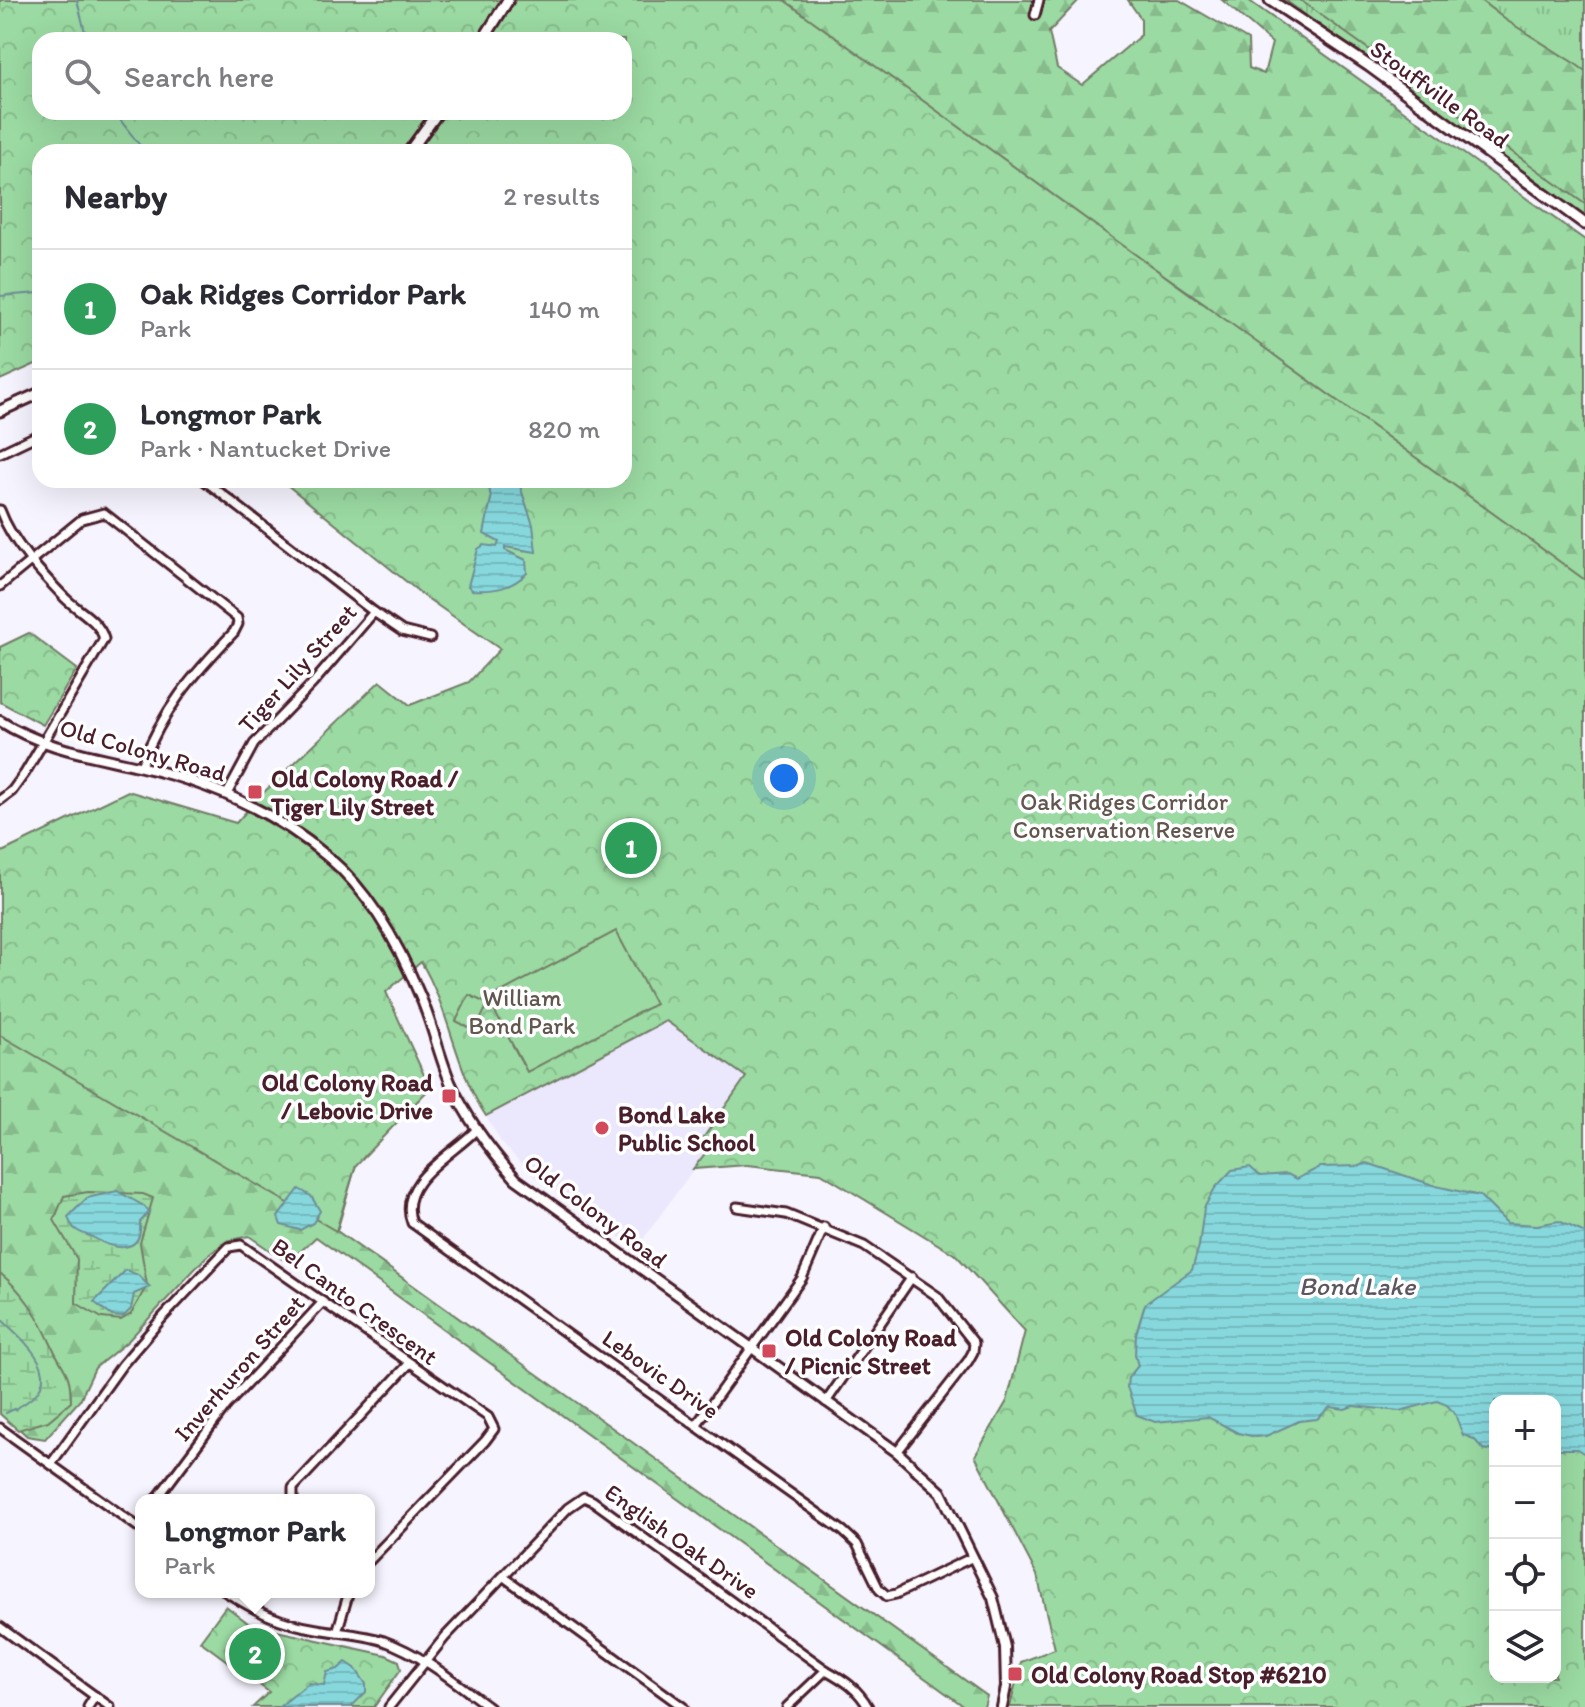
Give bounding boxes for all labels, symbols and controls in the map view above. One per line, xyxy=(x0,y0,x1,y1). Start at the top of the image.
search box xyxy=(32,32,632,120)
street label: Stouffville Road xyxy=(1365,34,1515,154)
icon: search xyxy=(60,54,104,98)
text: Search here xyxy=(124,58,274,95)
text: Nearby xyxy=(64,176,167,217)
text: 2 results xyxy=(503,180,600,212)
text: Oak Ridges Corridor Park xyxy=(140,275,466,312)
text: 1 xyxy=(84,293,96,325)
text: 140 m xyxy=(529,293,600,325)
text: Park xyxy=(140,312,191,344)
text: Longmor Park xyxy=(140,395,321,432)
text: 2 xyxy=(83,413,97,445)
text: 820 m xyxy=(528,413,600,445)
text: Park · Nantucket Drive xyxy=(140,432,391,464)
street label: Tiger Lily Street xyxy=(232,598,362,738)
street label: Old Colony Road xyxy=(57,712,229,788)
your location xyxy=(764,758,804,798)
place label: Old Colony Road / Tiger Lily Street xyxy=(270,764,459,822)
marker: Old Colony Road / Tiger Lily Street xyxy=(246,783,264,801)
park label: Oak Ridges Corridor Conservation Reserve xyxy=(1013,787,1235,844)
pin: 1 xyxy=(605,818,657,878)
park label: William Bond Park xyxy=(468,983,576,1040)
place label: Old Colony Road / Lebovic Drive xyxy=(261,1068,434,1125)
marker: Old Colony Road / Lebovic Drive xyxy=(440,1087,458,1105)
place label: Bond Lake Public School xyxy=(618,1100,756,1157)
marker: Bond Lake Public School xyxy=(593,1119,611,1137)
street label: Old Colony Road xyxy=(519,1148,673,1274)
street label: Bel Canto Crescent xyxy=(266,1231,444,1371)
water label: Bond Lake xyxy=(1299,1270,1417,1302)
street label: Inverhuron Street xyxy=(168,1289,310,1447)
street label: Lebovic Drive xyxy=(597,1323,725,1425)
place label: Old Colony Road / Picnic Street xyxy=(784,1323,958,1380)
marker: Old Colony Road / Picnic Street xyxy=(760,1342,778,1360)
map controls xyxy=(1489,1395,1561,1683)
button: + xyxy=(1489,1395,1561,1467)
button: − xyxy=(1489,1467,1561,1539)
street label: English Oak Drive xyxy=(599,1477,765,1605)
popup xyxy=(135,1494,375,1598)
text: Longmor Park xyxy=(164,1512,346,1549)
button: locate xyxy=(1489,1539,1561,1611)
text: Park xyxy=(164,1549,215,1581)
button: layers xyxy=(1489,1611,1561,1683)
pin: 2 xyxy=(229,1624,281,1684)
place label: Old Colony Road Stop #6210 xyxy=(1031,1660,1327,1690)
marker: Old Colony Road Stop #6210 xyxy=(1006,1665,1024,1683)

